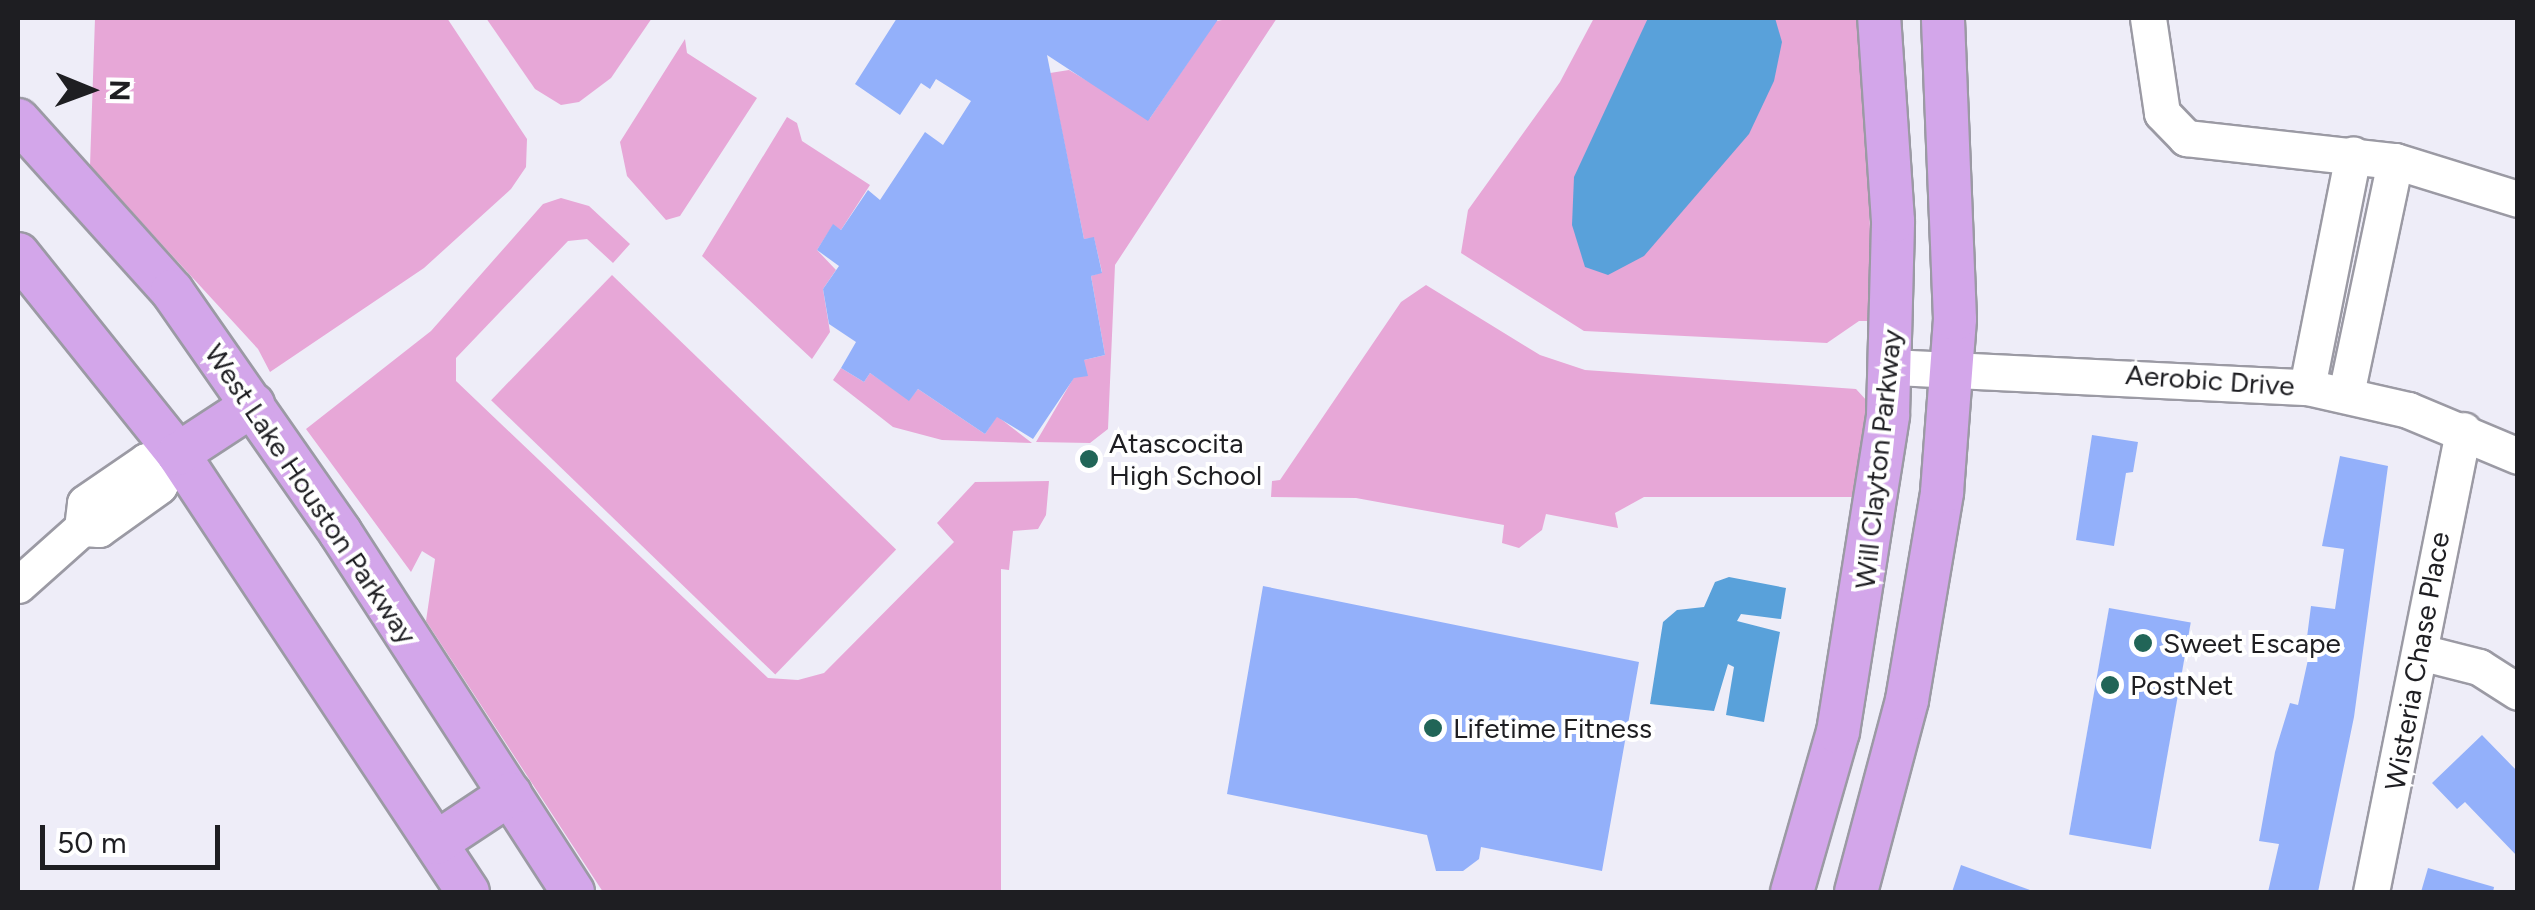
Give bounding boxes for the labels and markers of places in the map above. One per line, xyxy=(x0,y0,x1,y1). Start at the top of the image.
place label: Atascocita High School xyxy=(1109,426,1262,492)
marker: Atascocita High School xyxy=(1078,448,1100,470)
place label: Sweet Escape xyxy=(2163,626,2341,660)
marker: Sweet Escape xyxy=(2132,632,2154,654)
place label: PostNet xyxy=(2130,668,2233,702)
marker: PostNet xyxy=(2099,674,2121,696)
place label: Lifetime Fitness xyxy=(1453,711,1652,745)
marker: Lifetime Fitness xyxy=(1422,717,1444,739)

